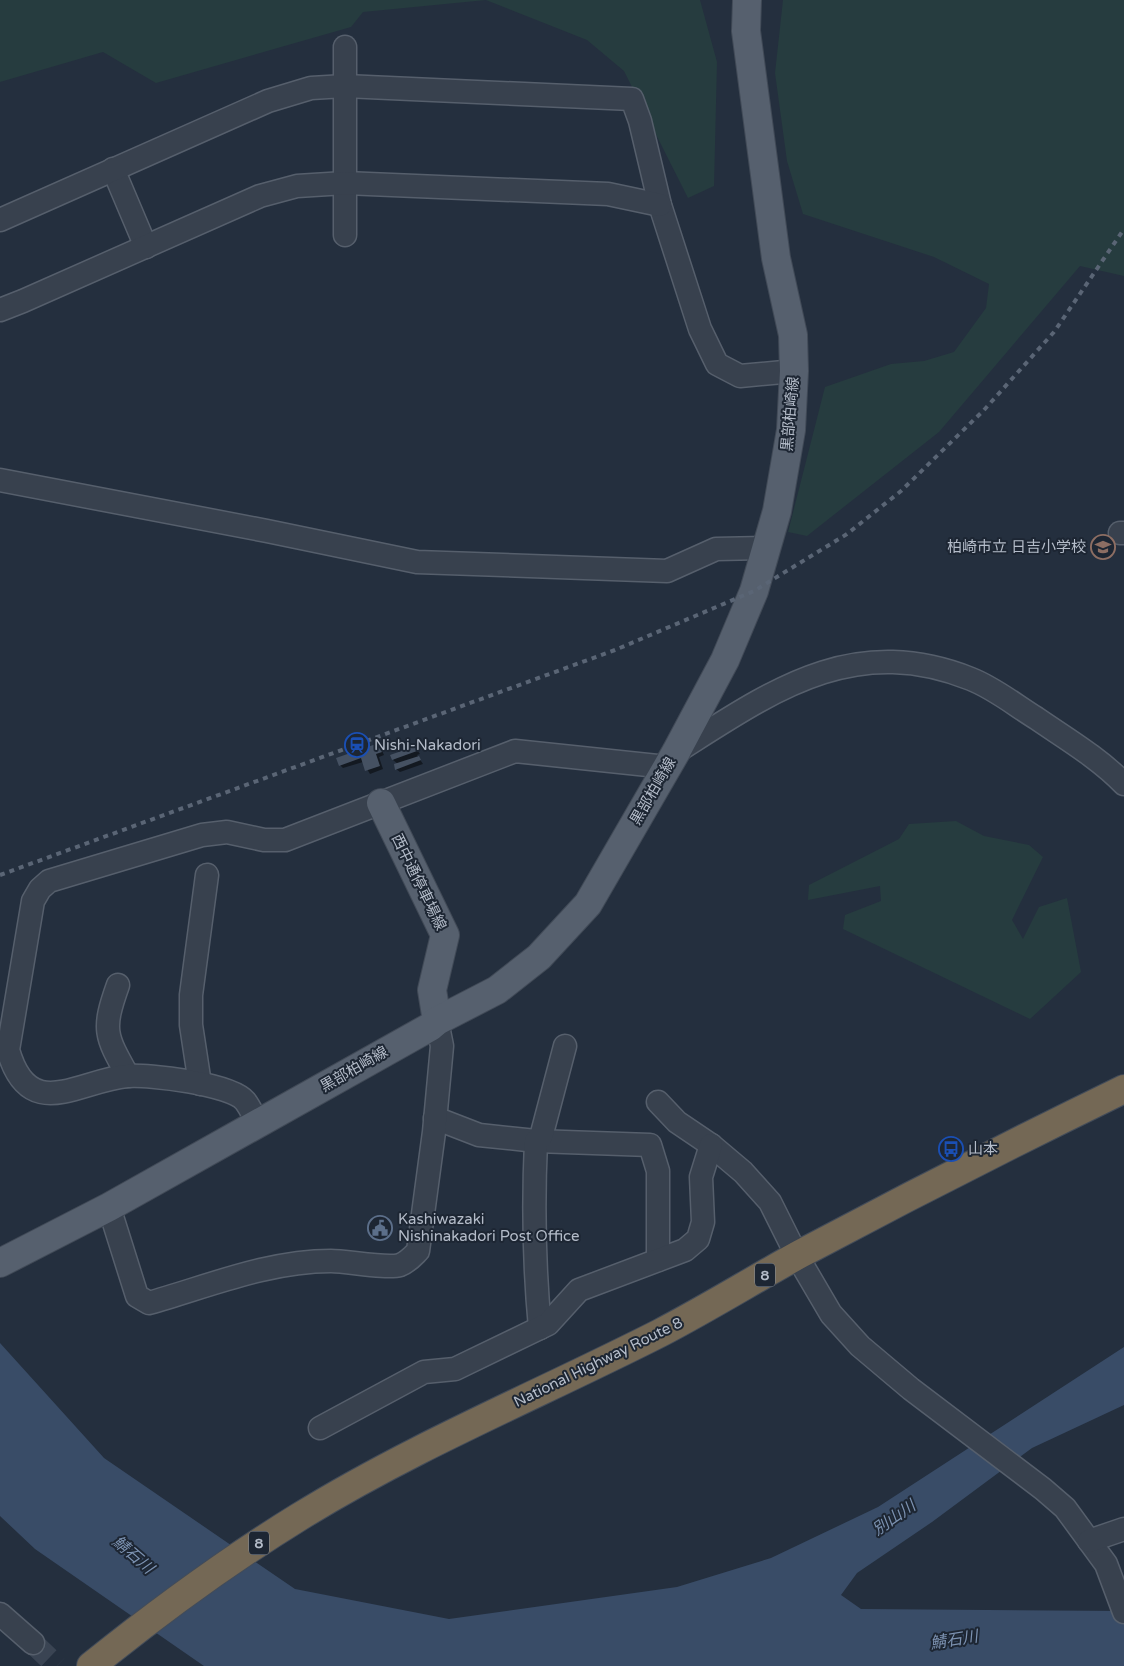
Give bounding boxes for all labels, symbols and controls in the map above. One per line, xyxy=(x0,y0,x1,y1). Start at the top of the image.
street label: 黒部柏崎線 xyxy=(778,376,802,452)
school or university icon: 柏崎市立 日吉小学校 xyxy=(1090,534,1116,560)
place label: 柏崎市立 日吉小学校 xyxy=(947,538,1086,556)
station icon: Nishi-Nakadori xyxy=(344,732,370,758)
place label: Nishi-Nakadori xyxy=(374,736,481,754)
street label: 黒部柏崎線 xyxy=(626,754,680,828)
street label: 西中通停車場線 xyxy=(388,831,450,933)
street label: 黒部柏崎線 xyxy=(317,1042,391,1096)
bus stop icon: 山本 xyxy=(938,1136,964,1162)
place label: 山本 xyxy=(968,1140,998,1158)
place label: Kashiwazaki Nishinakadori Post Office xyxy=(398,1210,580,1245)
public building icon: Kashiwazaki Nishinakadori Post Office xyxy=(367,1215,393,1241)
road number: 8 xyxy=(755,1264,775,1286)
street label: National Highway Route 8 xyxy=(511,1313,685,1411)
water label: 別山川 xyxy=(869,1495,921,1540)
water label: 鯖石川 xyxy=(108,1532,159,1580)
road number: 8 xyxy=(249,1532,269,1555)
water label: 鯖石川 xyxy=(929,1626,981,1654)

